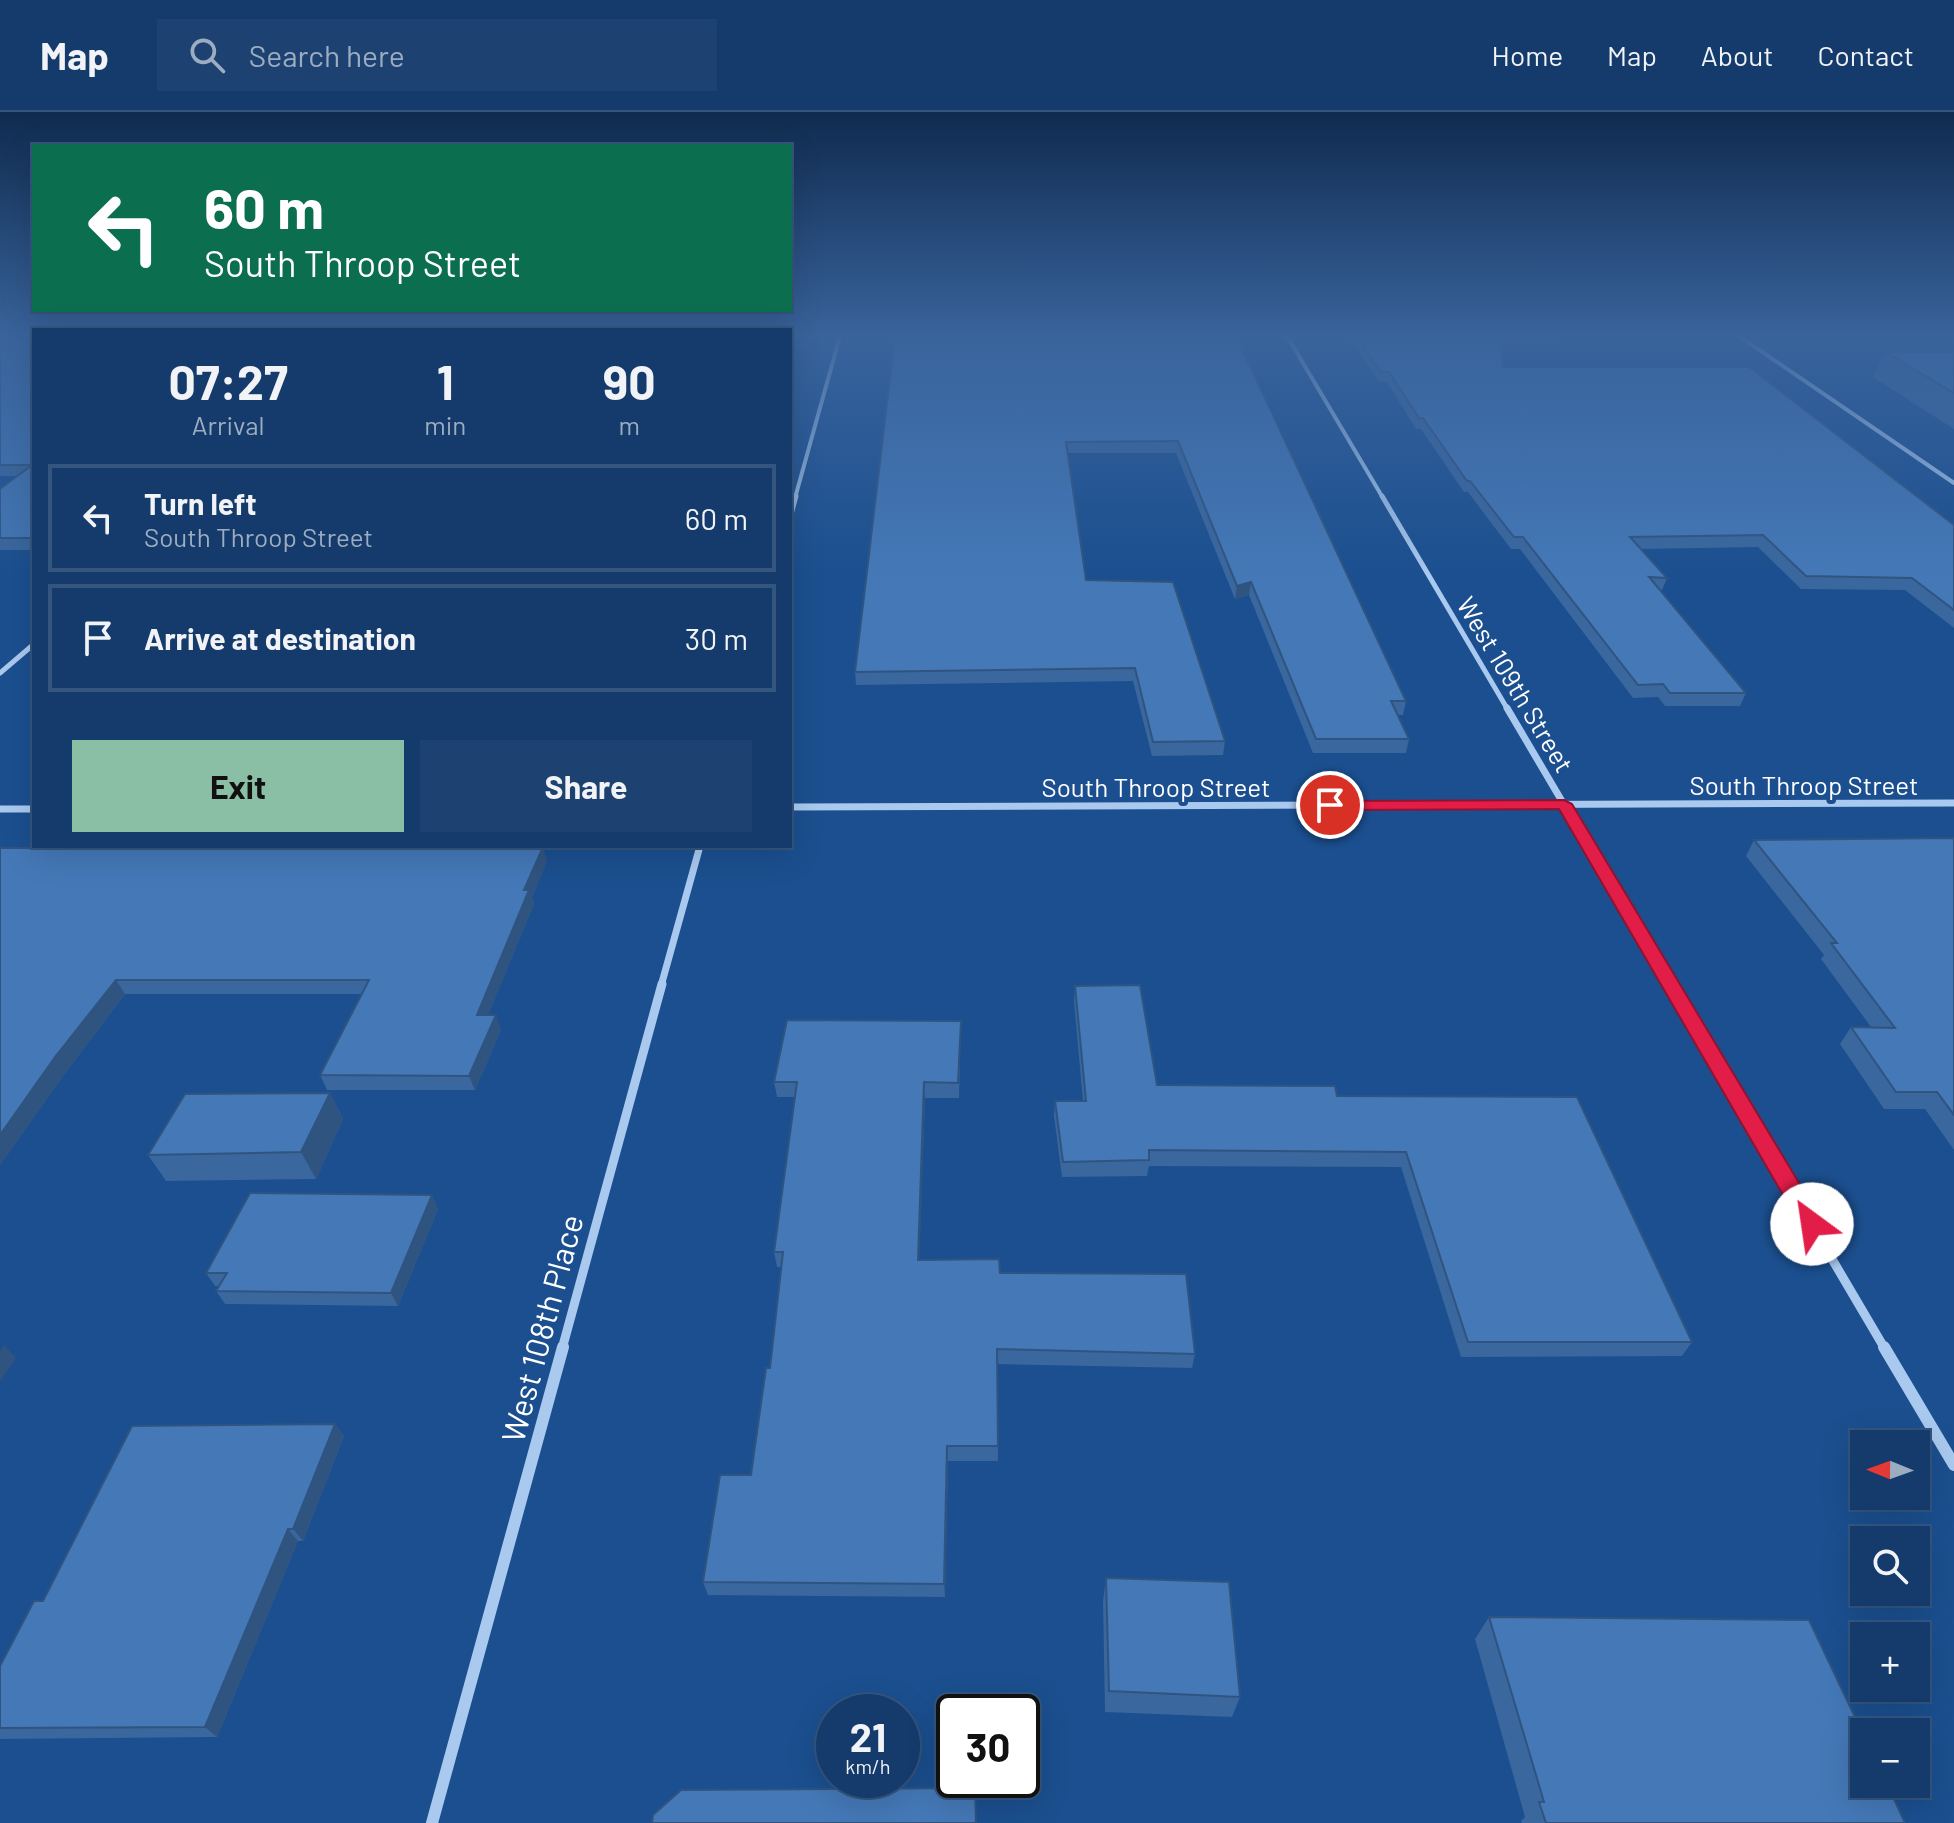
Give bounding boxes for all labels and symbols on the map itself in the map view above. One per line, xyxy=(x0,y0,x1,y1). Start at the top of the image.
street label: West 109th Street xyxy=(1451,591,1581,777)
street label: South Throop Street xyxy=(1690,769,1918,800)
street label: South Throop Street xyxy=(1042,771,1270,802)
pin xyxy=(1296,771,1364,839)
position arrow xyxy=(1770,1182,1854,1266)
street label: West 108th Place xyxy=(492,1210,590,1446)
north arrow xyxy=(1850,1430,1930,1510)
speed limit sign: 30 xyxy=(936,1694,1040,1798)

